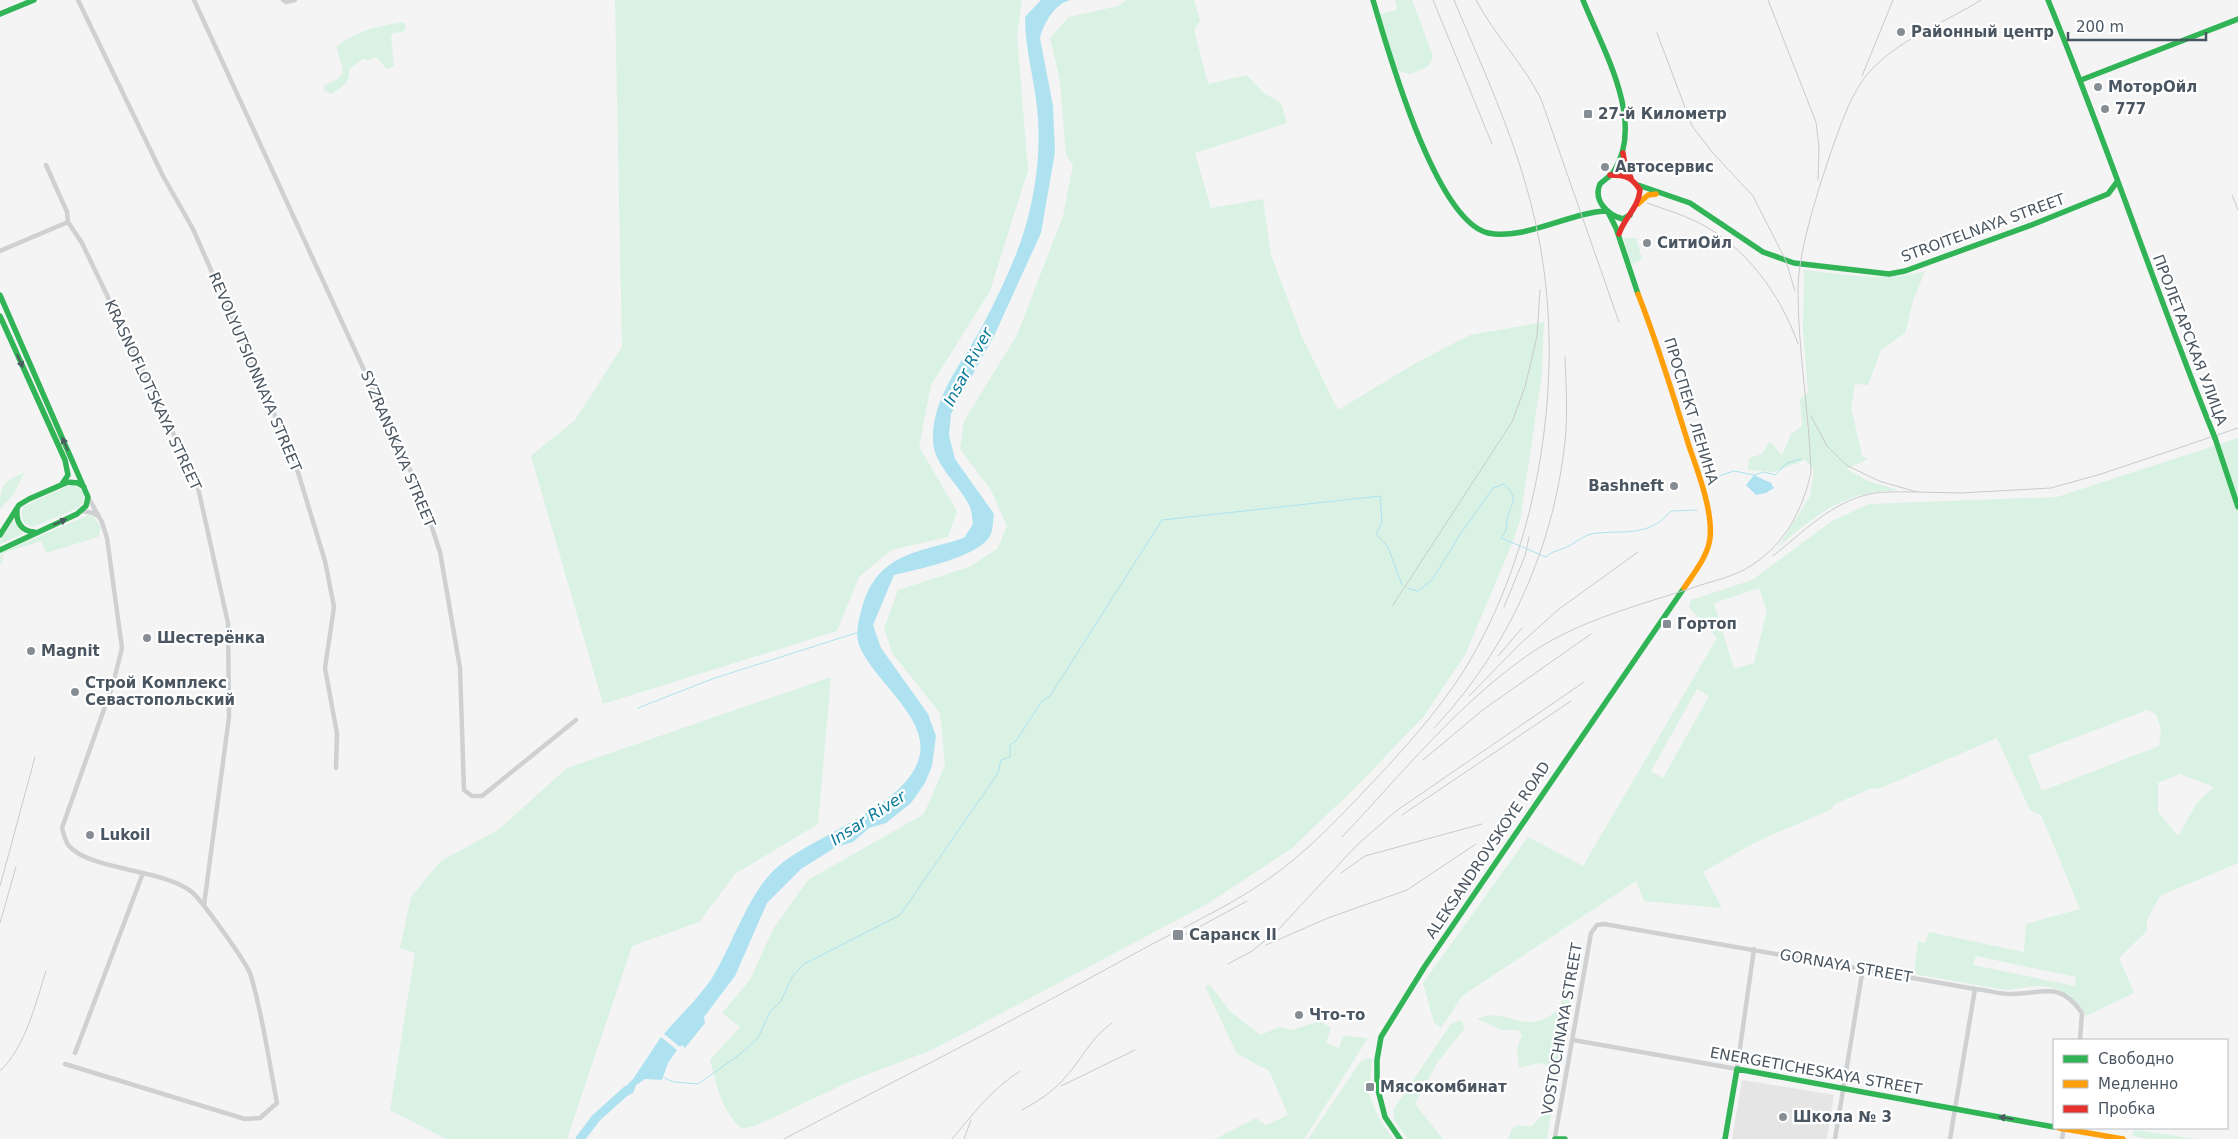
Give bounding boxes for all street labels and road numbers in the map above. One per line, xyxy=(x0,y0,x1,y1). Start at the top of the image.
street label: STROITELNAYA STREET xyxy=(1899,190,2068,266)
street label: ПРОЛЕТАРСКАЯ УЛИЦА xyxy=(2149,252,2231,429)
street label: REVOLYUTSIONNAYA STREET xyxy=(205,270,306,475)
street label: KRASNOFLOTSKAYA STREET xyxy=(101,297,206,494)
street label: ПРОСПЕКТ ЛЕНИНА xyxy=(1660,335,1722,487)
street label: SYZRANSKAYA STREET xyxy=(357,368,440,531)
street label: ALEKSANDROVSKOYE ROAD xyxy=(1422,758,1554,942)
street label: VOSTOCHNAYA STREET xyxy=(1538,941,1586,1117)
street label: GORNAYA STREET xyxy=(1778,945,1915,987)
street label: ENERGETICHESKAYA STREET xyxy=(1709,1043,1924,1099)

